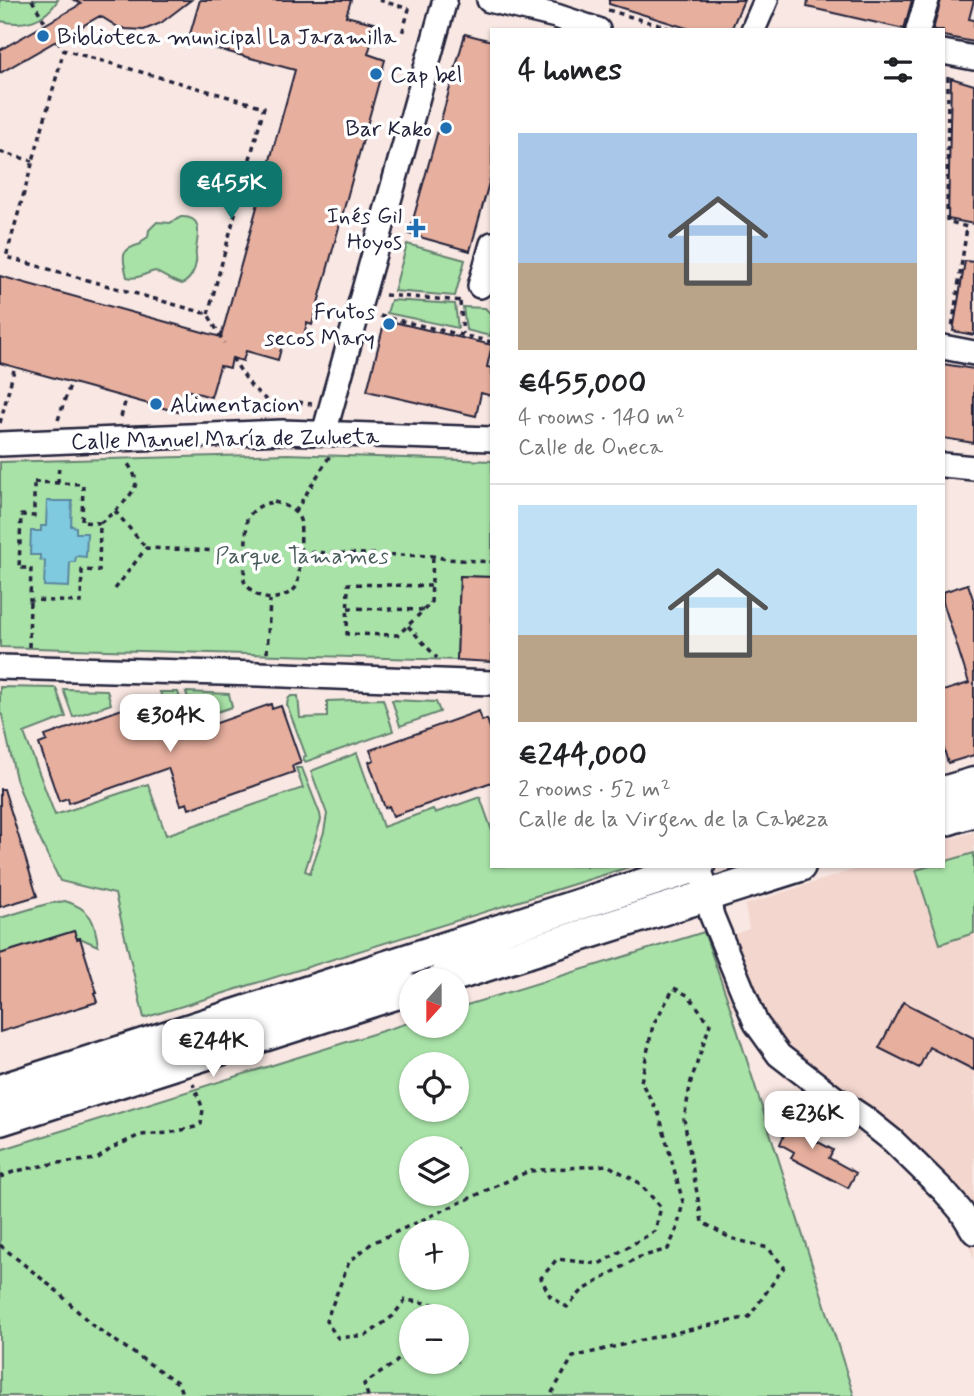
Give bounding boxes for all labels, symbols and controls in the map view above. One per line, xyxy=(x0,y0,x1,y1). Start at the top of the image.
place label: Biblioteca municipal La Jaramilla xyxy=(57,23,397,53)
marker: Biblioteca municipal La Jaramilla xyxy=(35,28,51,44)
text: 4 homes xyxy=(518,51,622,90)
icon: filters xyxy=(879,51,917,89)
place label: Cap bel xyxy=(390,61,462,91)
marker: Cap bel xyxy=(368,66,384,82)
place label: Bar Kako xyxy=(345,115,432,145)
marker: Bar Kako xyxy=(438,120,454,136)
pin: €455K xyxy=(182,162,280,221)
text: €455K xyxy=(196,169,266,199)
icon: home xyxy=(655,178,781,304)
place label: Inés Gil Hoyos xyxy=(327,202,402,258)
marker: Inés Gil Hoyos xyxy=(408,220,424,236)
place label: Frutos secos Mary xyxy=(264,298,375,354)
marker: Frutos secos Mary xyxy=(381,316,397,332)
text: €455,000 xyxy=(518,364,646,403)
place label: Alimentacion xyxy=(170,391,300,421)
marker: Alimentacion xyxy=(148,396,164,412)
text: 4 rooms · 140 m² xyxy=(518,403,685,433)
street label: Calle Manuel María de Zulueta xyxy=(71,422,380,458)
text: Calle de Oneca xyxy=(518,433,663,463)
park label: Parque Tamames xyxy=(215,542,389,572)
icon: home xyxy=(655,550,781,676)
pin: €304K xyxy=(121,694,219,754)
text: €304K xyxy=(136,702,204,732)
text: €244,000 xyxy=(518,736,647,775)
text: 2 rooms · 52 m² xyxy=(518,775,671,805)
text: Calle de la Virgen de la Cabeza xyxy=(518,805,829,835)
north arrow xyxy=(399,968,469,1038)
map controls xyxy=(399,968,469,1374)
pin: €244K xyxy=(164,1020,262,1079)
text: €244K xyxy=(178,1027,248,1057)
button: locate xyxy=(399,1052,469,1122)
pin: €236K xyxy=(763,1092,861,1151)
text: €236K xyxy=(780,1099,844,1129)
button: layers xyxy=(399,1136,469,1206)
button: + xyxy=(399,1220,469,1290)
button: − xyxy=(399,1304,469,1374)

